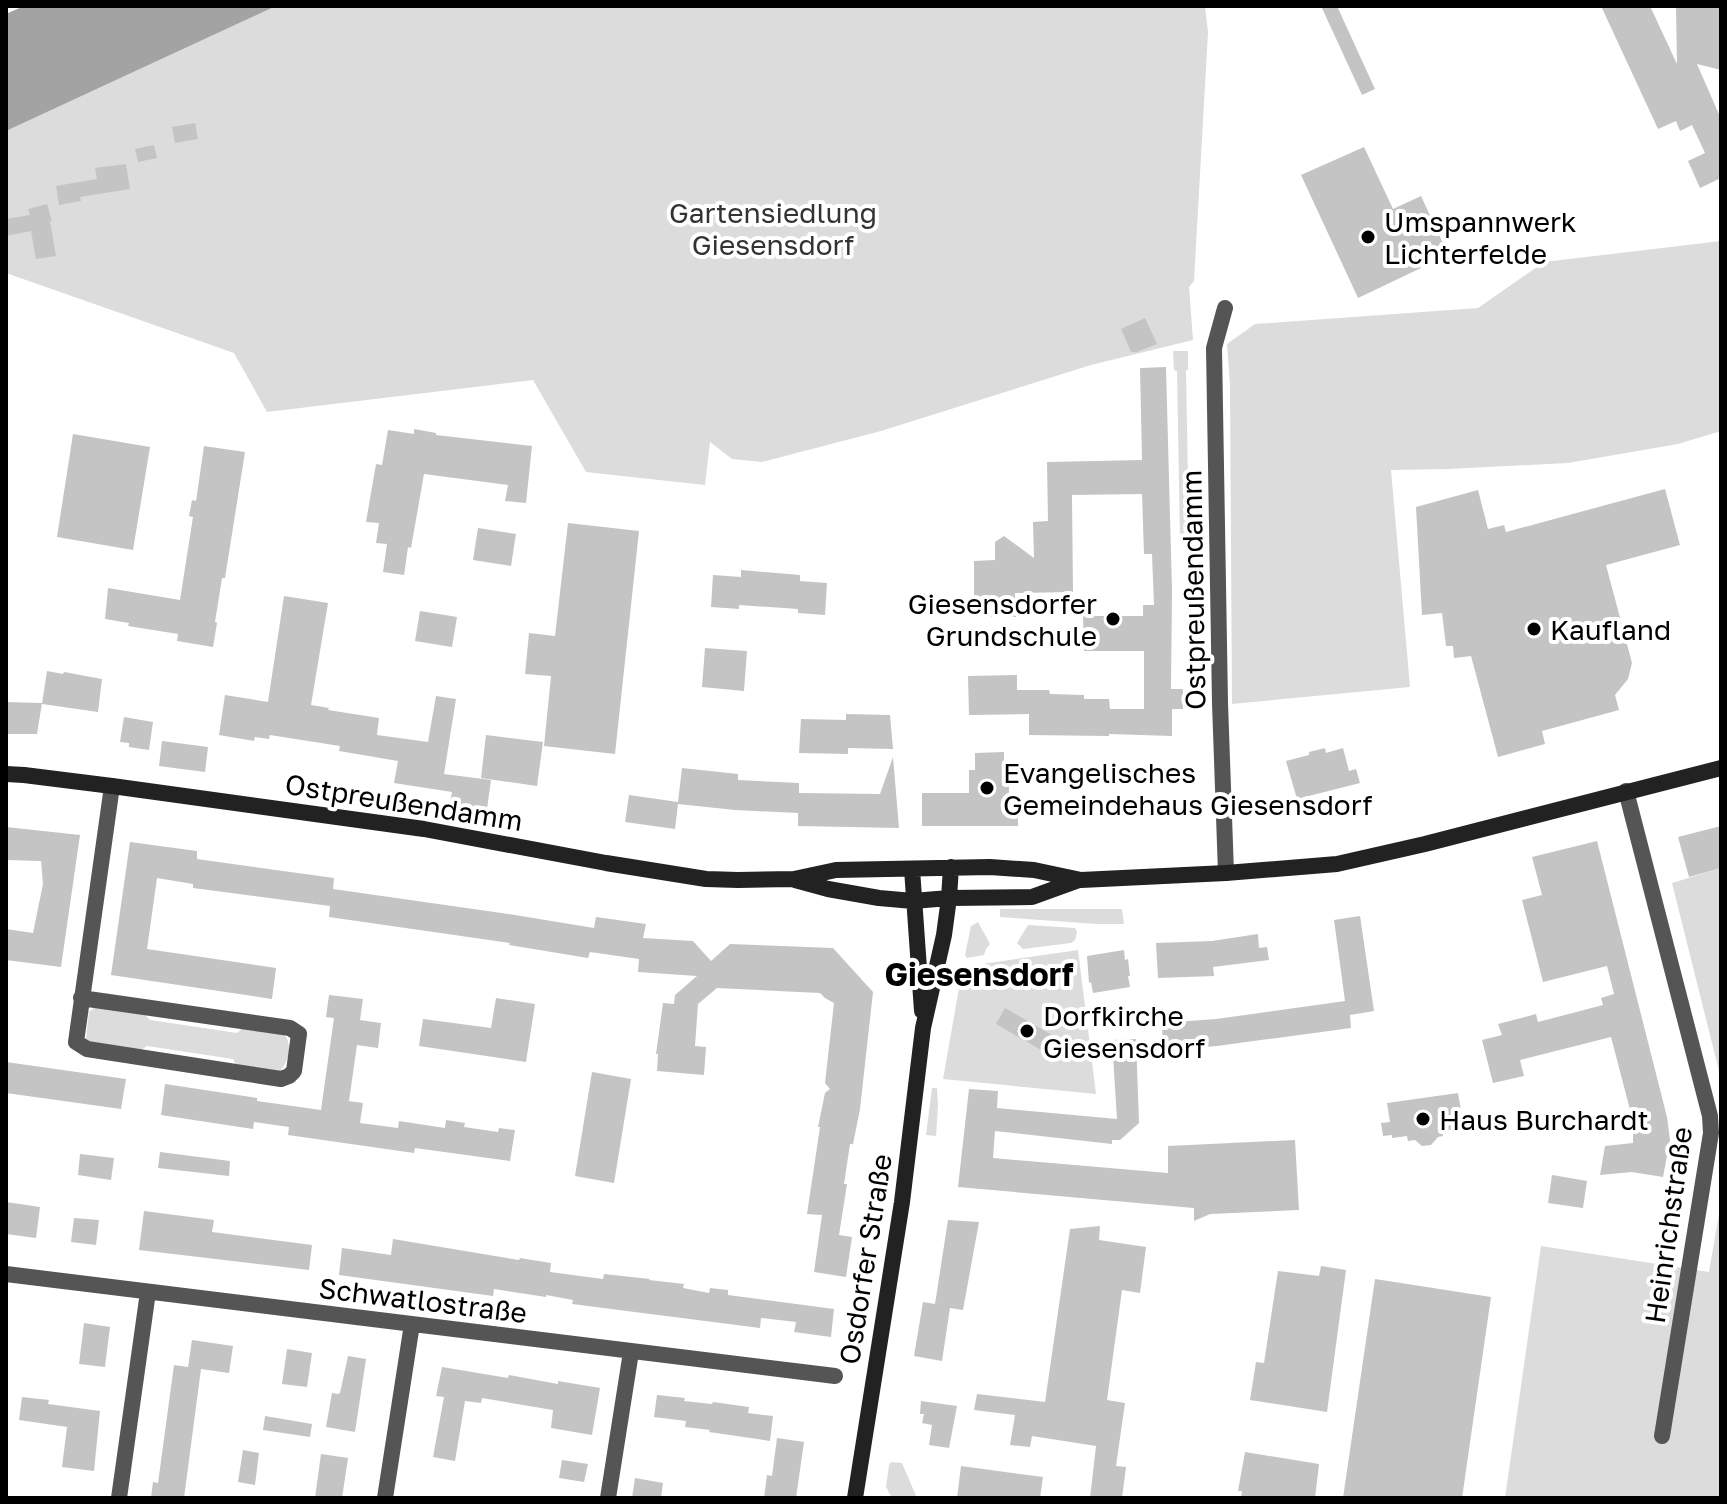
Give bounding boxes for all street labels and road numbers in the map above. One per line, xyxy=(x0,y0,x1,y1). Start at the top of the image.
street label: Ostpreußendamm xyxy=(1174,470,1212,710)
street label: Ostpreußendamm xyxy=(283,767,525,837)
street label: Heinrichstraße xyxy=(1638,1125,1698,1325)
street label: Osdorfer Straße xyxy=(832,1151,898,1367)
street label: Schwatlostraße xyxy=(317,1271,529,1329)

